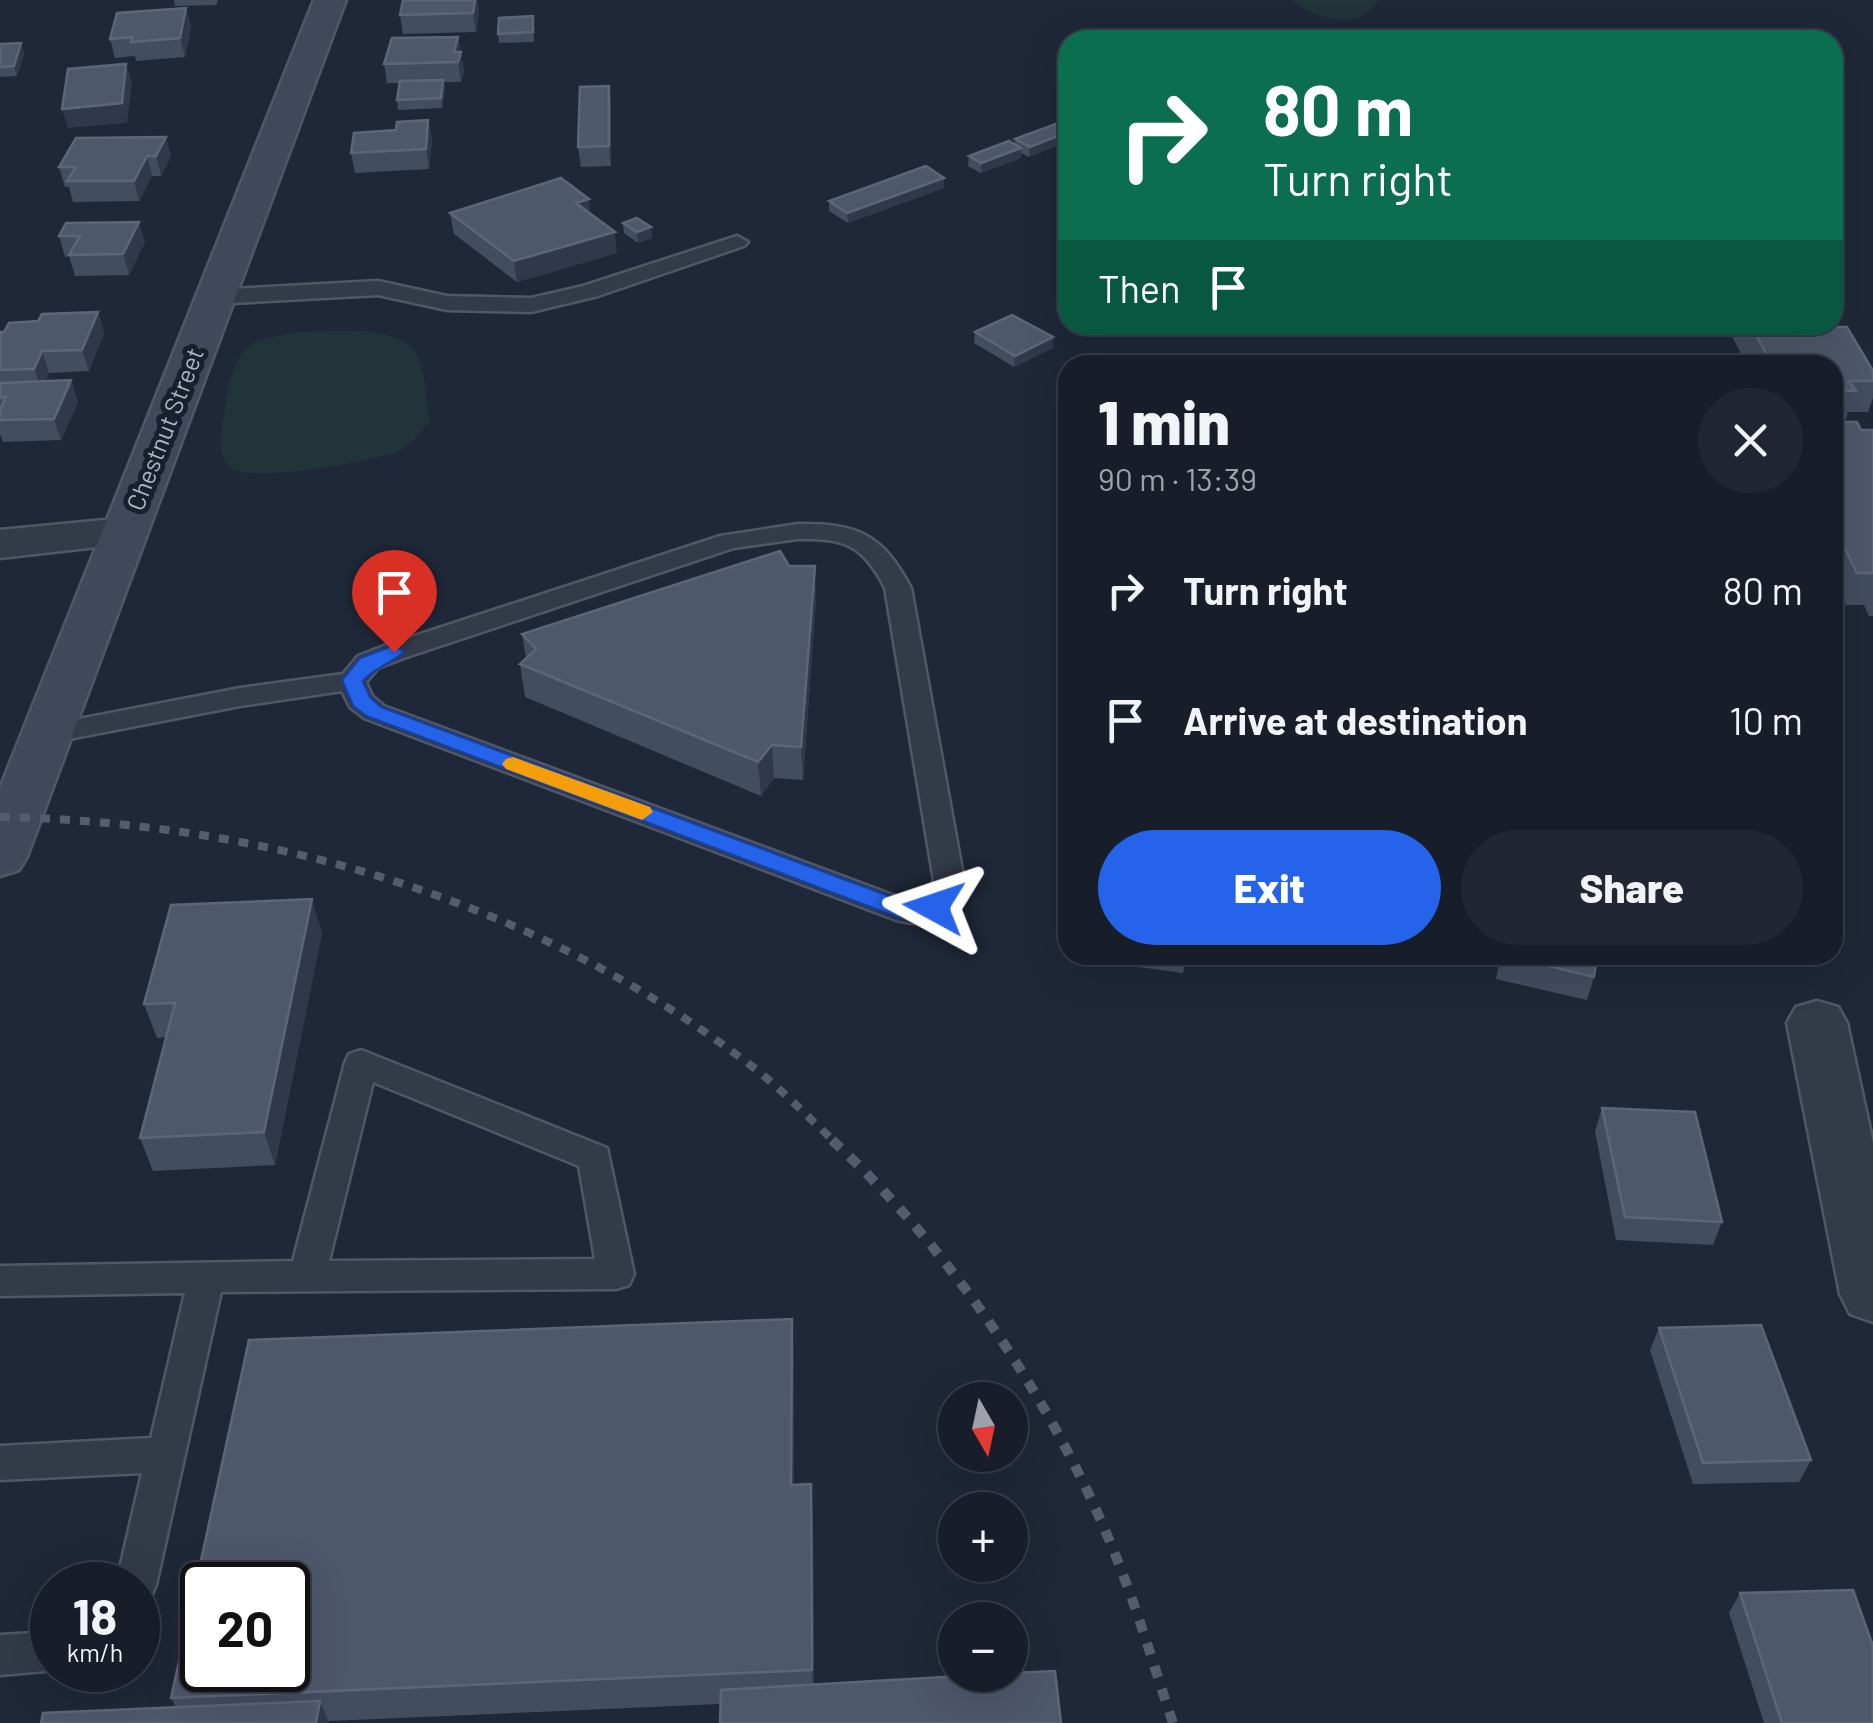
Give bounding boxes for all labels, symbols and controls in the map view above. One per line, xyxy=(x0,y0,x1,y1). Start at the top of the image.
text: 80 m xyxy=(1263,66,1413,150)
icon: right xyxy=(1098,70,1228,200)
text: Turn right xyxy=(1263,151,1453,205)
icon: arrive xyxy=(1201,260,1256,315)
text: Then xyxy=(1098,265,1181,311)
street label: Chestnut Street xyxy=(119,343,209,514)
text: 1 min xyxy=(1098,385,1230,457)
button: close xyxy=(1698,388,1803,493)
text: 90 m · 13:39 xyxy=(1098,459,1257,497)
pin xyxy=(352,550,437,653)
icon: right xyxy=(1098,563,1153,618)
icon: arrive xyxy=(367,565,422,620)
text: Turn right xyxy=(1183,567,1348,613)
text: 80 m xyxy=(1723,567,1803,613)
icon: arrive xyxy=(1098,693,1153,748)
text: Arrive at destination xyxy=(1183,697,1528,743)
text: 10 m xyxy=(1729,697,1803,743)
button: Exit xyxy=(1098,830,1441,945)
button: Share xyxy=(1461,830,1803,945)
position arrow xyxy=(882,855,986,959)
north arrow xyxy=(938,1382,1028,1472)
map controls xyxy=(938,1382,1028,1692)
button: + xyxy=(938,1492,1028,1582)
speed limit sign: 20 xyxy=(180,1562,310,1692)
text: 18 xyxy=(73,1585,117,1645)
button: − xyxy=(938,1602,1028,1692)
text: km/h xyxy=(67,1637,123,1667)

